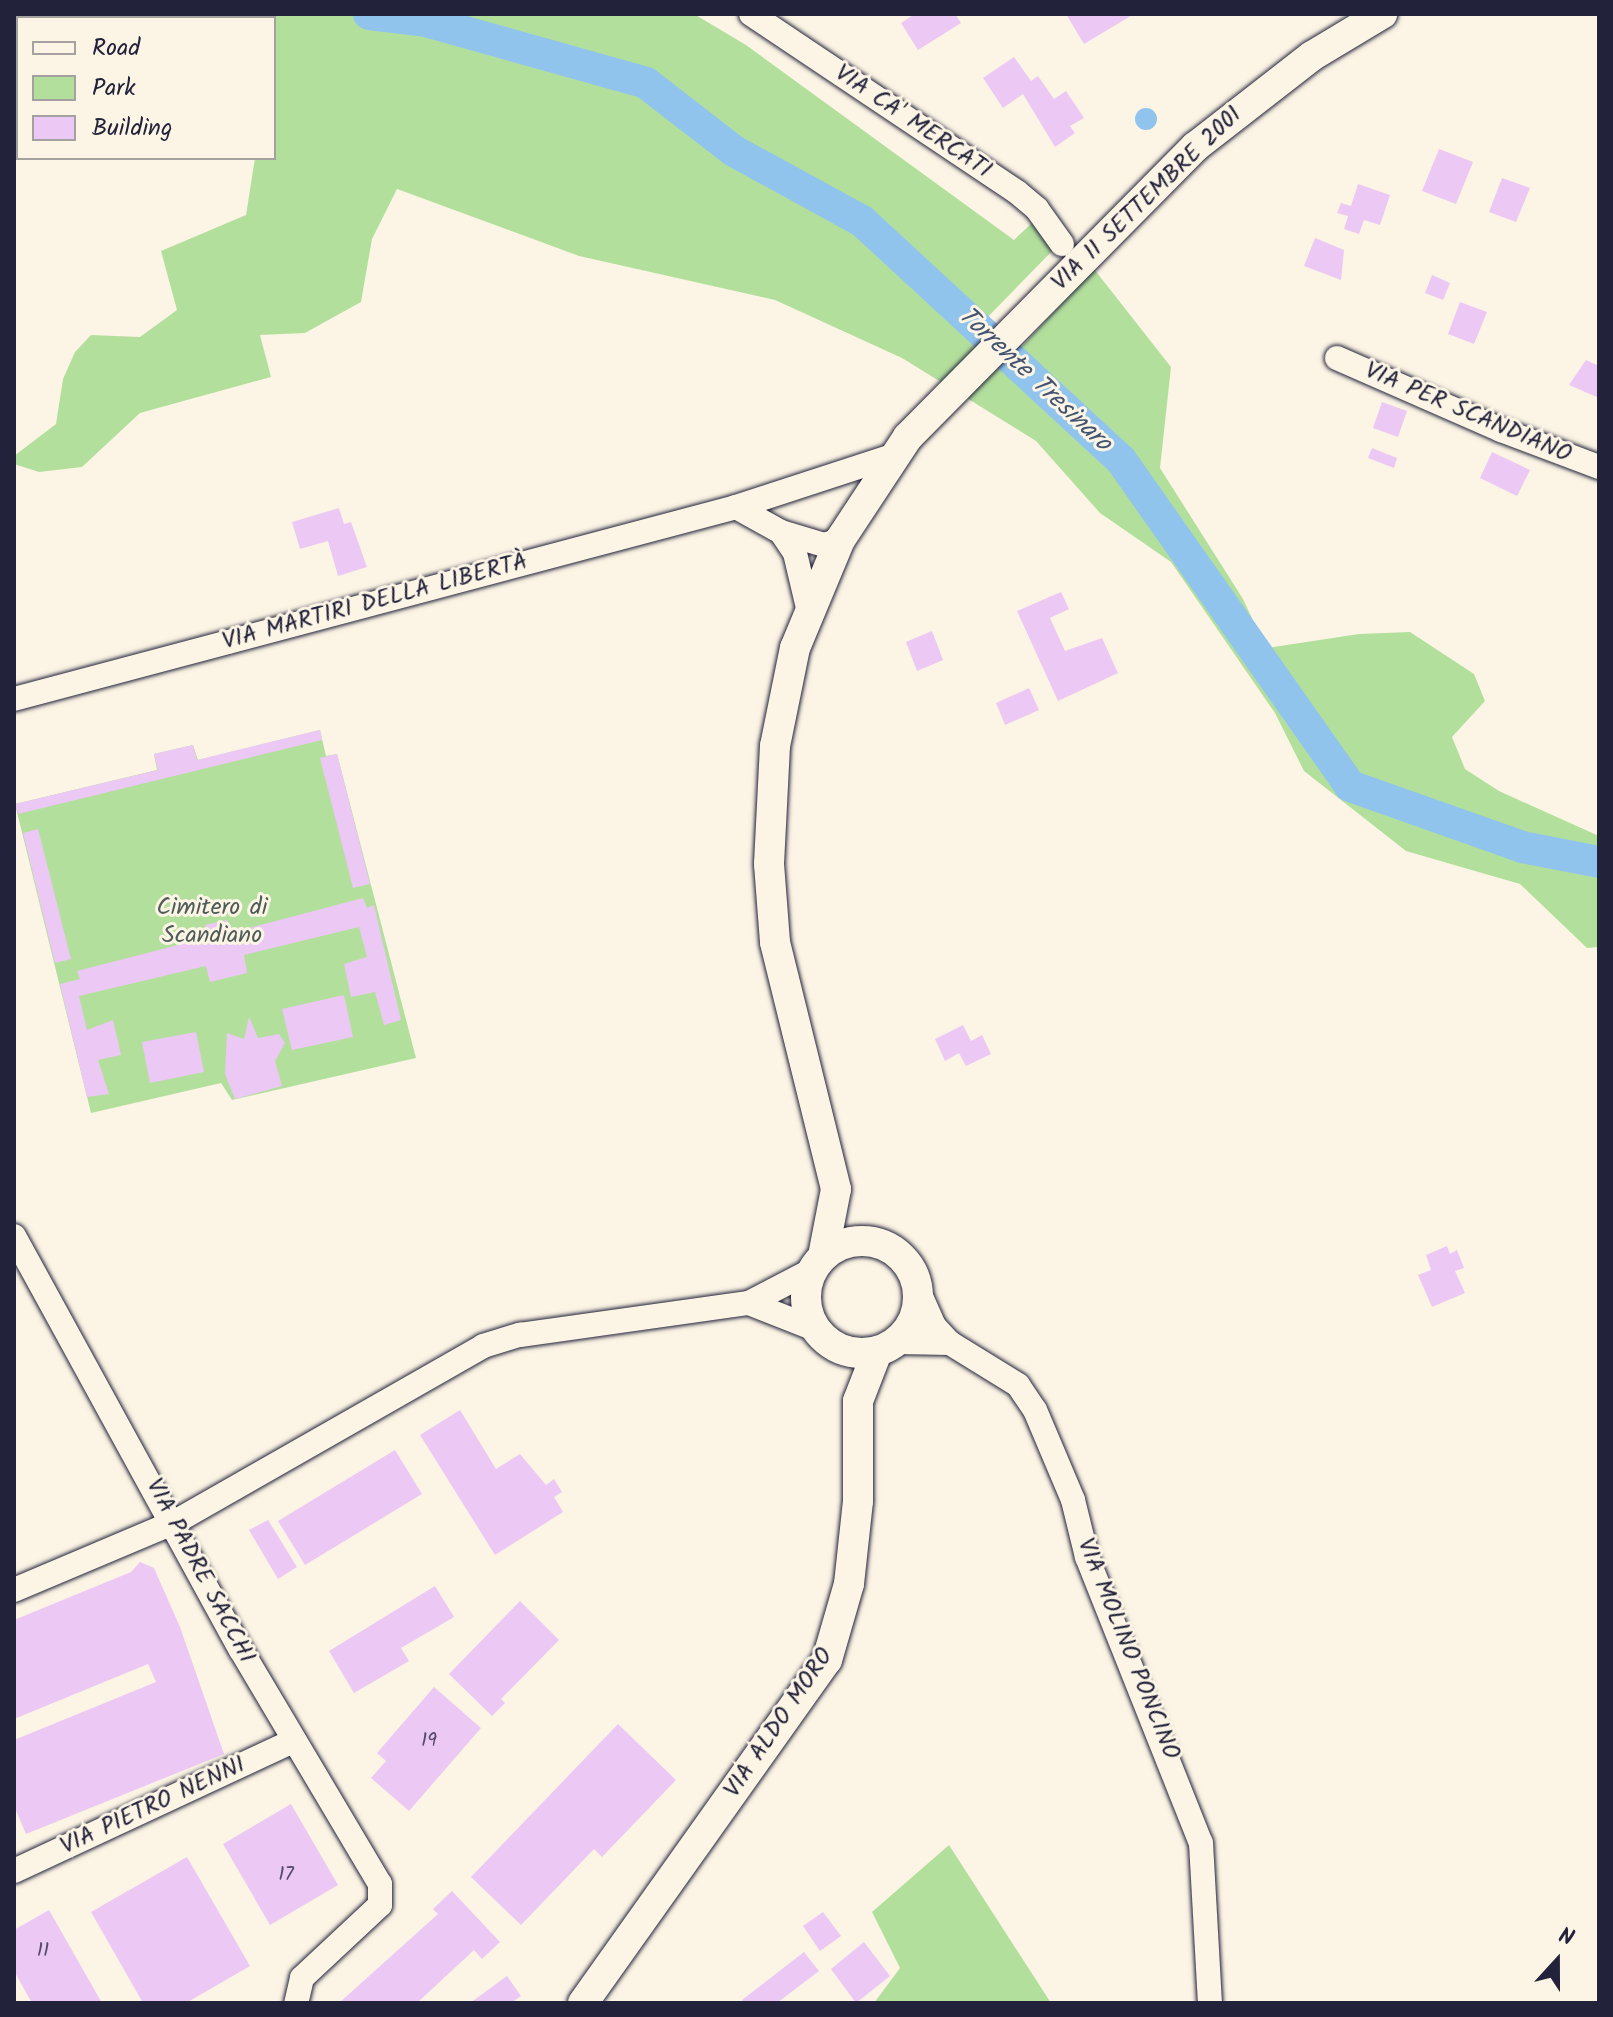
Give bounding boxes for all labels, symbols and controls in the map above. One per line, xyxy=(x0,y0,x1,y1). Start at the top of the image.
legend xyxy=(16,16,276,160)
text: Road xyxy=(92,29,140,68)
street label: VIA CA' MERCATI xyxy=(829,59,997,185)
text: Park xyxy=(92,69,136,108)
street label: VIA 11 SETTEMBRE 2001 xyxy=(1046,101,1248,297)
text: Building xyxy=(92,109,172,148)
water label: Torrente Tresinaro xyxy=(951,301,1117,459)
street label: VIA PER SCANDIANO xyxy=(1360,356,1576,470)
street label: VIA MARTIRI DELLA LIBERTÀ xyxy=(219,547,531,657)
park label: Cimitero di Scandiano xyxy=(156,894,268,950)
street label: VIA PADRE SACCHI xyxy=(139,1474,261,1668)
street label: VIA MOLINO PONCINO xyxy=(1070,1534,1186,1764)
street label: VIA ALDO MORO xyxy=(718,1643,840,1803)
house number: 19 xyxy=(421,1729,437,1753)
street label: VIA PIETRO NENNI xyxy=(56,1751,250,1861)
house number: 17 xyxy=(278,1863,294,1887)
text: N xyxy=(1553,1919,1579,1957)
north arrow xyxy=(1517,1921,1597,2001)
house number: 11 xyxy=(37,1939,49,1963)

